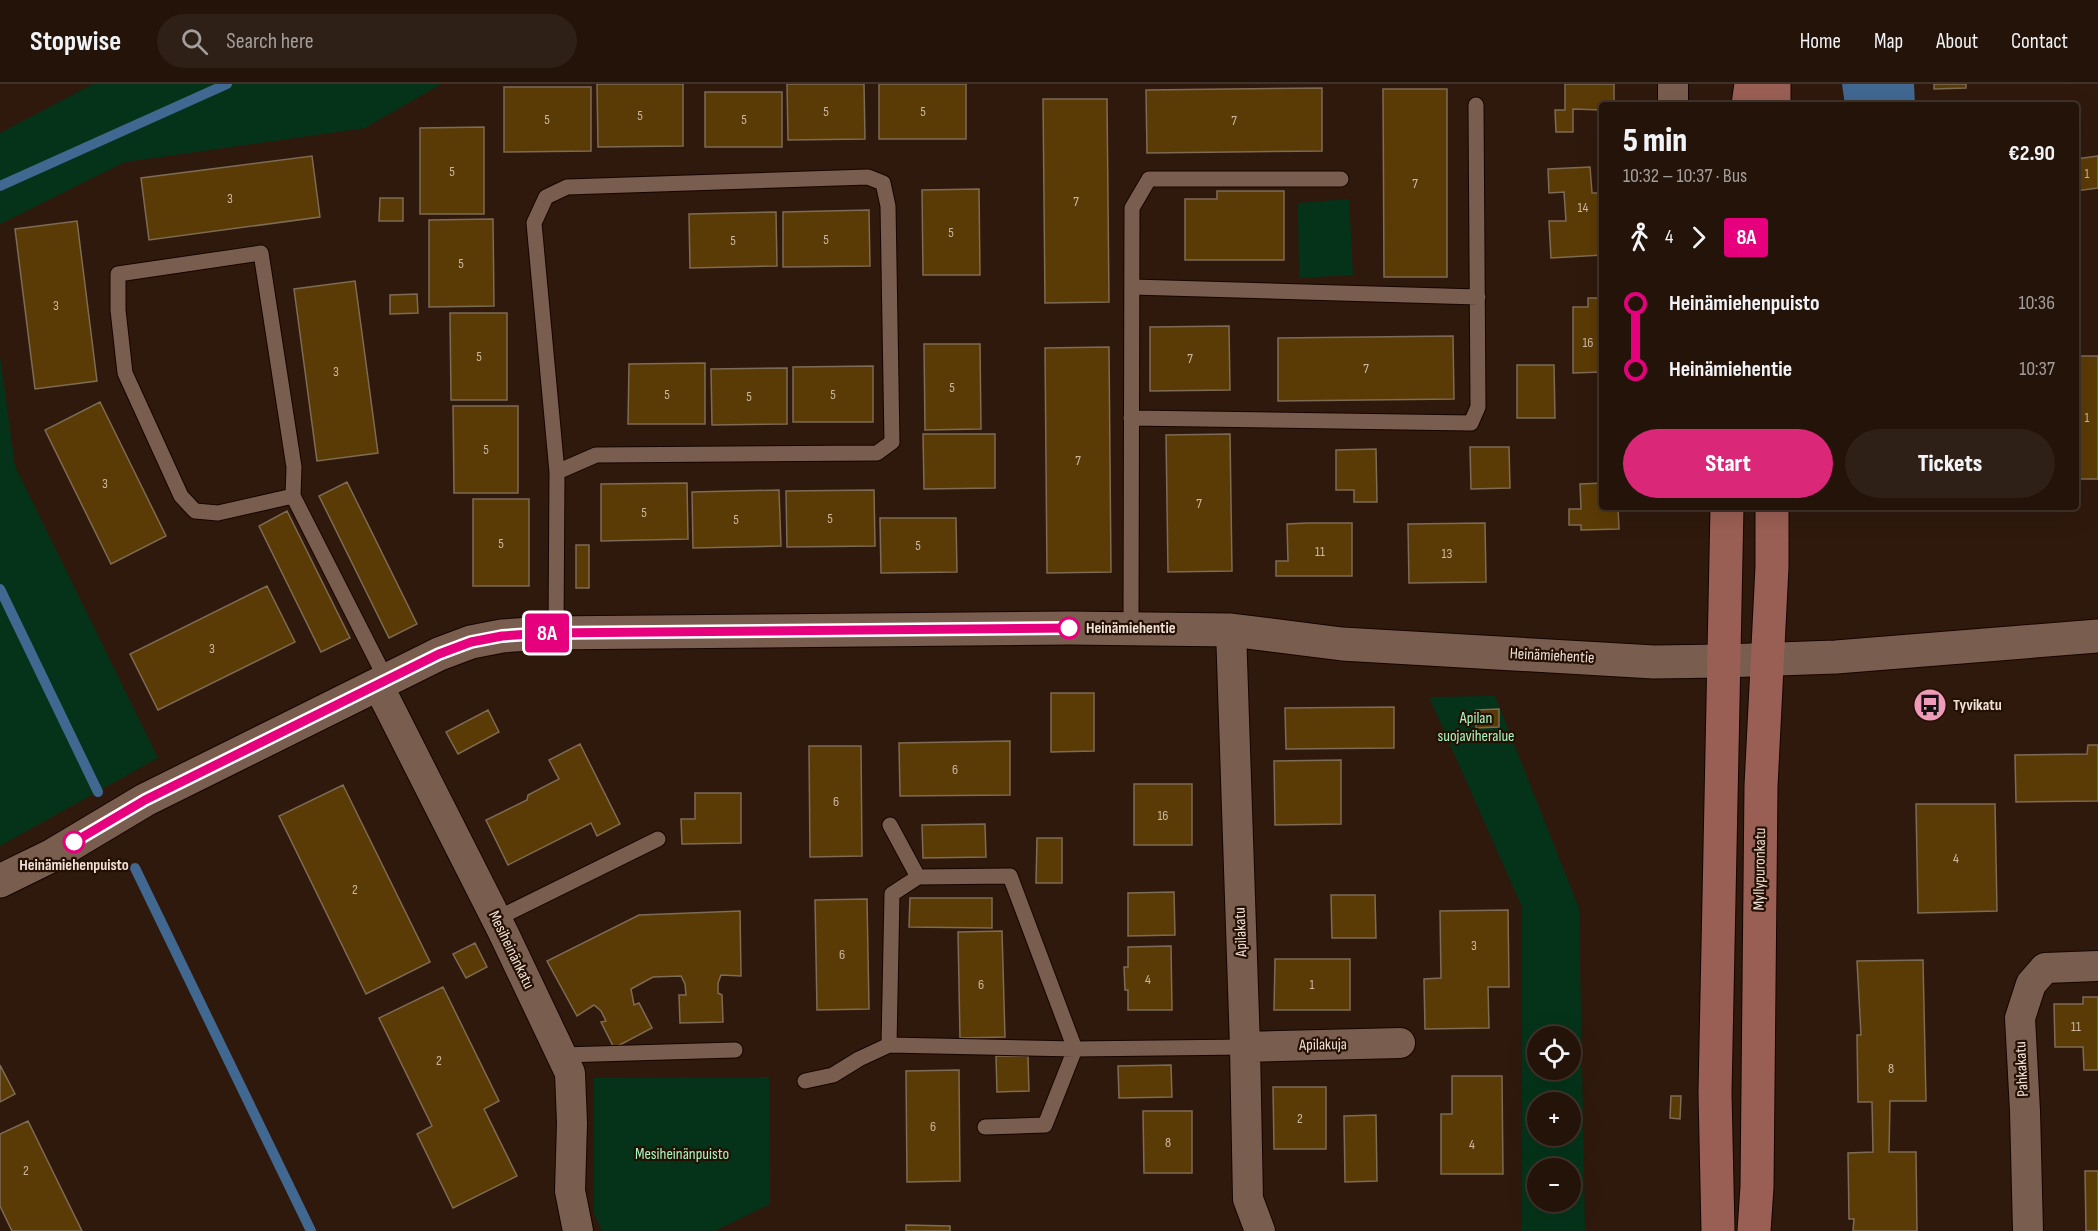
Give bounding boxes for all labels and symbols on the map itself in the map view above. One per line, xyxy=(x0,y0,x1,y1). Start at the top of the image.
house number: 5 xyxy=(823,103,829,120)
house number: 5 xyxy=(920,103,926,120)
house number: 5 xyxy=(637,107,643,124)
house number: 5 xyxy=(544,111,550,128)
house number: 5 xyxy=(741,111,747,128)
house number: 7 xyxy=(1231,112,1237,129)
house number: 5 xyxy=(449,163,455,180)
house number: 1 xyxy=(2085,165,2090,182)
house number: 7 xyxy=(1412,175,1418,192)
house number: 3 xyxy=(227,190,233,207)
house number: 7 xyxy=(1073,193,1079,210)
house number: 14 xyxy=(1578,199,1589,216)
house number: 5 xyxy=(948,224,954,241)
house number: 5 xyxy=(823,231,829,248)
house number: 5 xyxy=(730,232,736,249)
house number: 5 xyxy=(458,255,464,272)
house number: 3 xyxy=(53,297,59,314)
house number: 16 xyxy=(1582,334,1594,351)
house number: 5 xyxy=(476,348,482,365)
house number: 7 xyxy=(1187,350,1193,367)
house number: 7 xyxy=(1363,360,1369,377)
house number: 3 xyxy=(333,363,339,380)
house number: 5 xyxy=(949,379,955,396)
house number: 5 xyxy=(664,386,670,403)
house number: 5 xyxy=(830,386,836,403)
house number: 5 xyxy=(746,388,752,405)
house number: 1 xyxy=(2085,409,2090,426)
house number: 5 xyxy=(483,441,489,458)
house number: 7 xyxy=(1075,452,1081,469)
house number: 3 xyxy=(102,475,108,492)
house number: 7 xyxy=(1196,495,1202,512)
house number: 5 xyxy=(641,504,647,521)
house number: 5 xyxy=(827,510,833,527)
house number: 5 xyxy=(733,511,739,528)
house number: 5 xyxy=(498,535,504,552)
house number: 5 xyxy=(915,537,921,554)
house number: 11 xyxy=(1315,543,1325,560)
house number: 13 xyxy=(1442,545,1453,562)
line badge: 8A xyxy=(520,614,574,652)
marker: Heinämiehentie xyxy=(1058,617,1080,639)
place label: Heinämiehentie xyxy=(1086,619,1176,638)
house number: 3 xyxy=(209,640,215,657)
street label: Heinämiehentie xyxy=(1509,644,1595,668)
bus stop icon: Tyvikatu xyxy=(1912,687,1948,723)
place label: Tyvikatu xyxy=(1953,696,2002,715)
park label: Apilan suojaviheralue xyxy=(1437,709,1515,746)
house number: 6 xyxy=(952,761,958,778)
house number: 6 xyxy=(833,793,839,810)
house number: 16 xyxy=(1157,807,1169,824)
street label: Myllypuronkatu xyxy=(1750,827,1770,911)
marker: Heinämiehenpuisto xyxy=(63,831,85,853)
house number: 4 xyxy=(1953,850,1959,867)
place label: Heinämiehenpuisto xyxy=(19,856,129,875)
house number: 2 xyxy=(352,881,358,898)
street label: Apilakatu xyxy=(1231,907,1251,958)
street label: Mesiheinänkatu xyxy=(484,908,538,992)
house number: 3 xyxy=(1471,937,1477,954)
house number: 6 xyxy=(839,946,845,963)
house number: 4 xyxy=(1145,971,1151,988)
house number: 6 xyxy=(978,976,984,993)
house number: 1 xyxy=(1310,976,1315,993)
house number: 11 xyxy=(2071,1018,2081,1035)
street label: Apilakuja xyxy=(1298,1035,1347,1055)
street label: Pahkakatu xyxy=(2011,1041,2033,1097)
house number: 2 xyxy=(436,1052,442,1069)
house number: 8 xyxy=(1888,1060,1894,1077)
house number: 2 xyxy=(1297,1110,1303,1127)
house number: 6 xyxy=(930,1118,936,1135)
house number: 8 xyxy=(1165,1134,1171,1151)
house number: 4 xyxy=(1469,1136,1475,1153)
park label: Mesiheinänpuisto xyxy=(635,1145,729,1164)
house number: 2 xyxy=(23,1162,29,1179)

